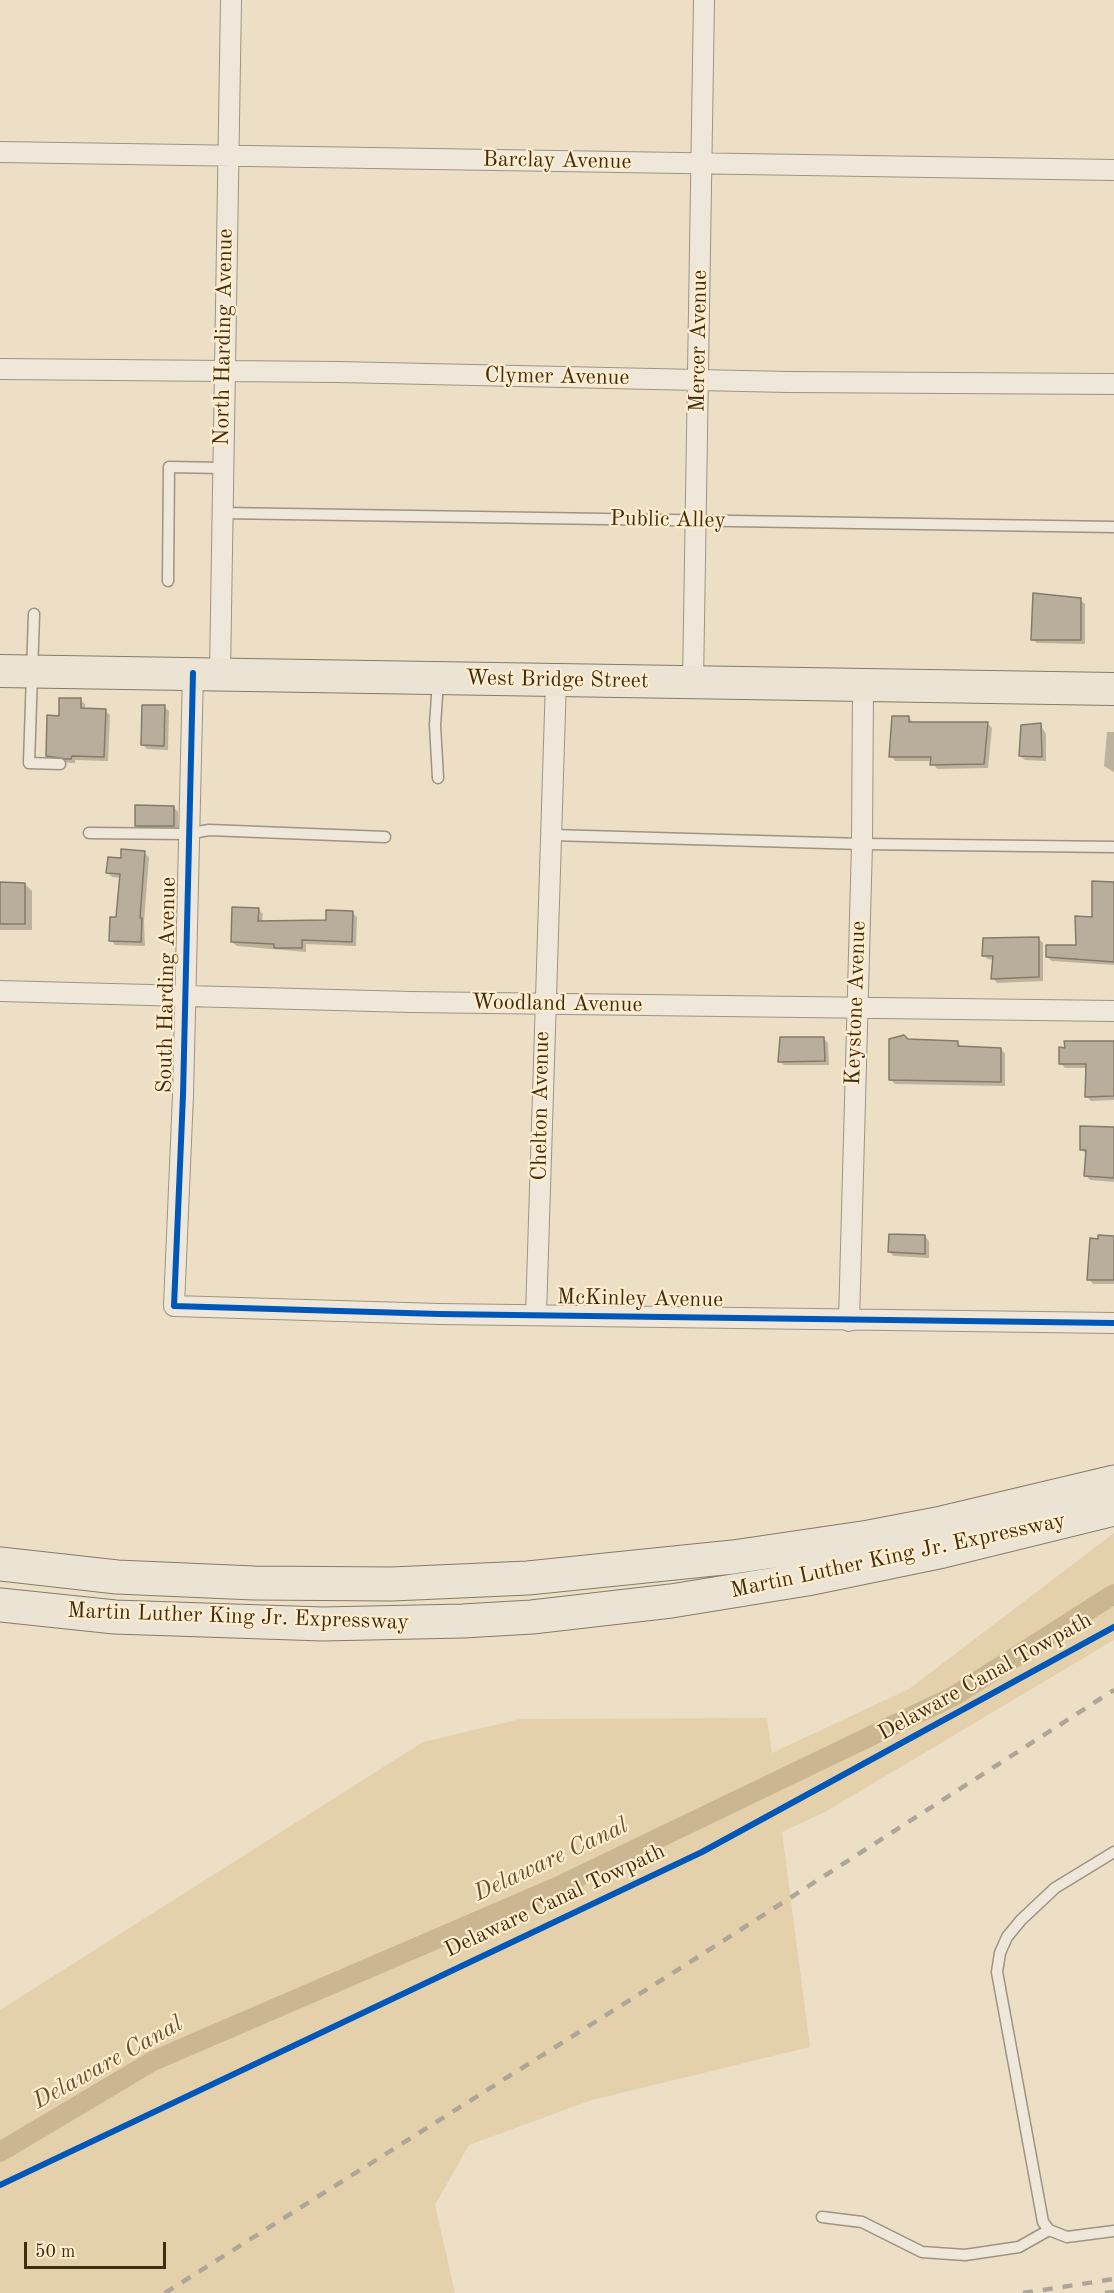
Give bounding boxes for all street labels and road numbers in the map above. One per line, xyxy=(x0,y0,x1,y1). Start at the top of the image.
street label: Barclay Avenue xyxy=(482,147,632,175)
street label: North Harding Avenue xyxy=(209,228,239,446)
street label: Mercer Avenue xyxy=(685,270,713,412)
street label: Clymer Avenue xyxy=(484,363,630,391)
street label: Public Alley xyxy=(610,506,726,534)
street label: West Bridge Street xyxy=(465,665,649,695)
street label: South Harding Avenue xyxy=(152,877,182,1093)
street label: Keystone Avenue xyxy=(840,920,872,1086)
street label: Woodland Avenue xyxy=(471,989,643,1019)
street label: Chelton Avenue xyxy=(526,1031,556,1181)
street label: McKinley Avenue xyxy=(557,1284,723,1314)
street label: Martin Luther King Jr. Expressway xyxy=(728,1508,1068,1604)
street label: Martin Luther King Jr. Expressway xyxy=(67,1598,409,1636)
street label: Delaware Canal Towpath xyxy=(874,1607,1096,1747)
street label: Delaware Canal Towpath xyxy=(441,1838,669,1964)

